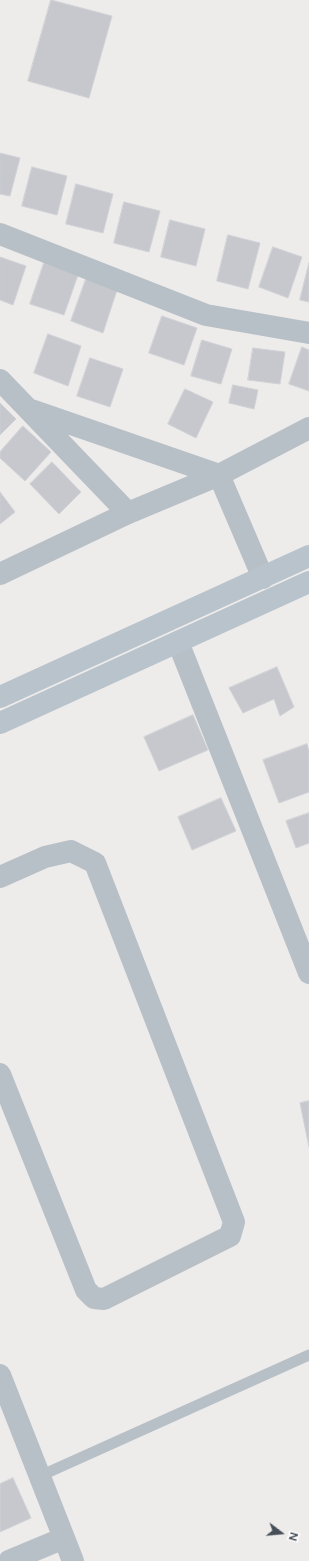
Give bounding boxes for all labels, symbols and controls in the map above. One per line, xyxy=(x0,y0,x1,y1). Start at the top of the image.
north arrow xyxy=(261,1513,301,1553)
text: N xyxy=(286,1531,300,1542)

